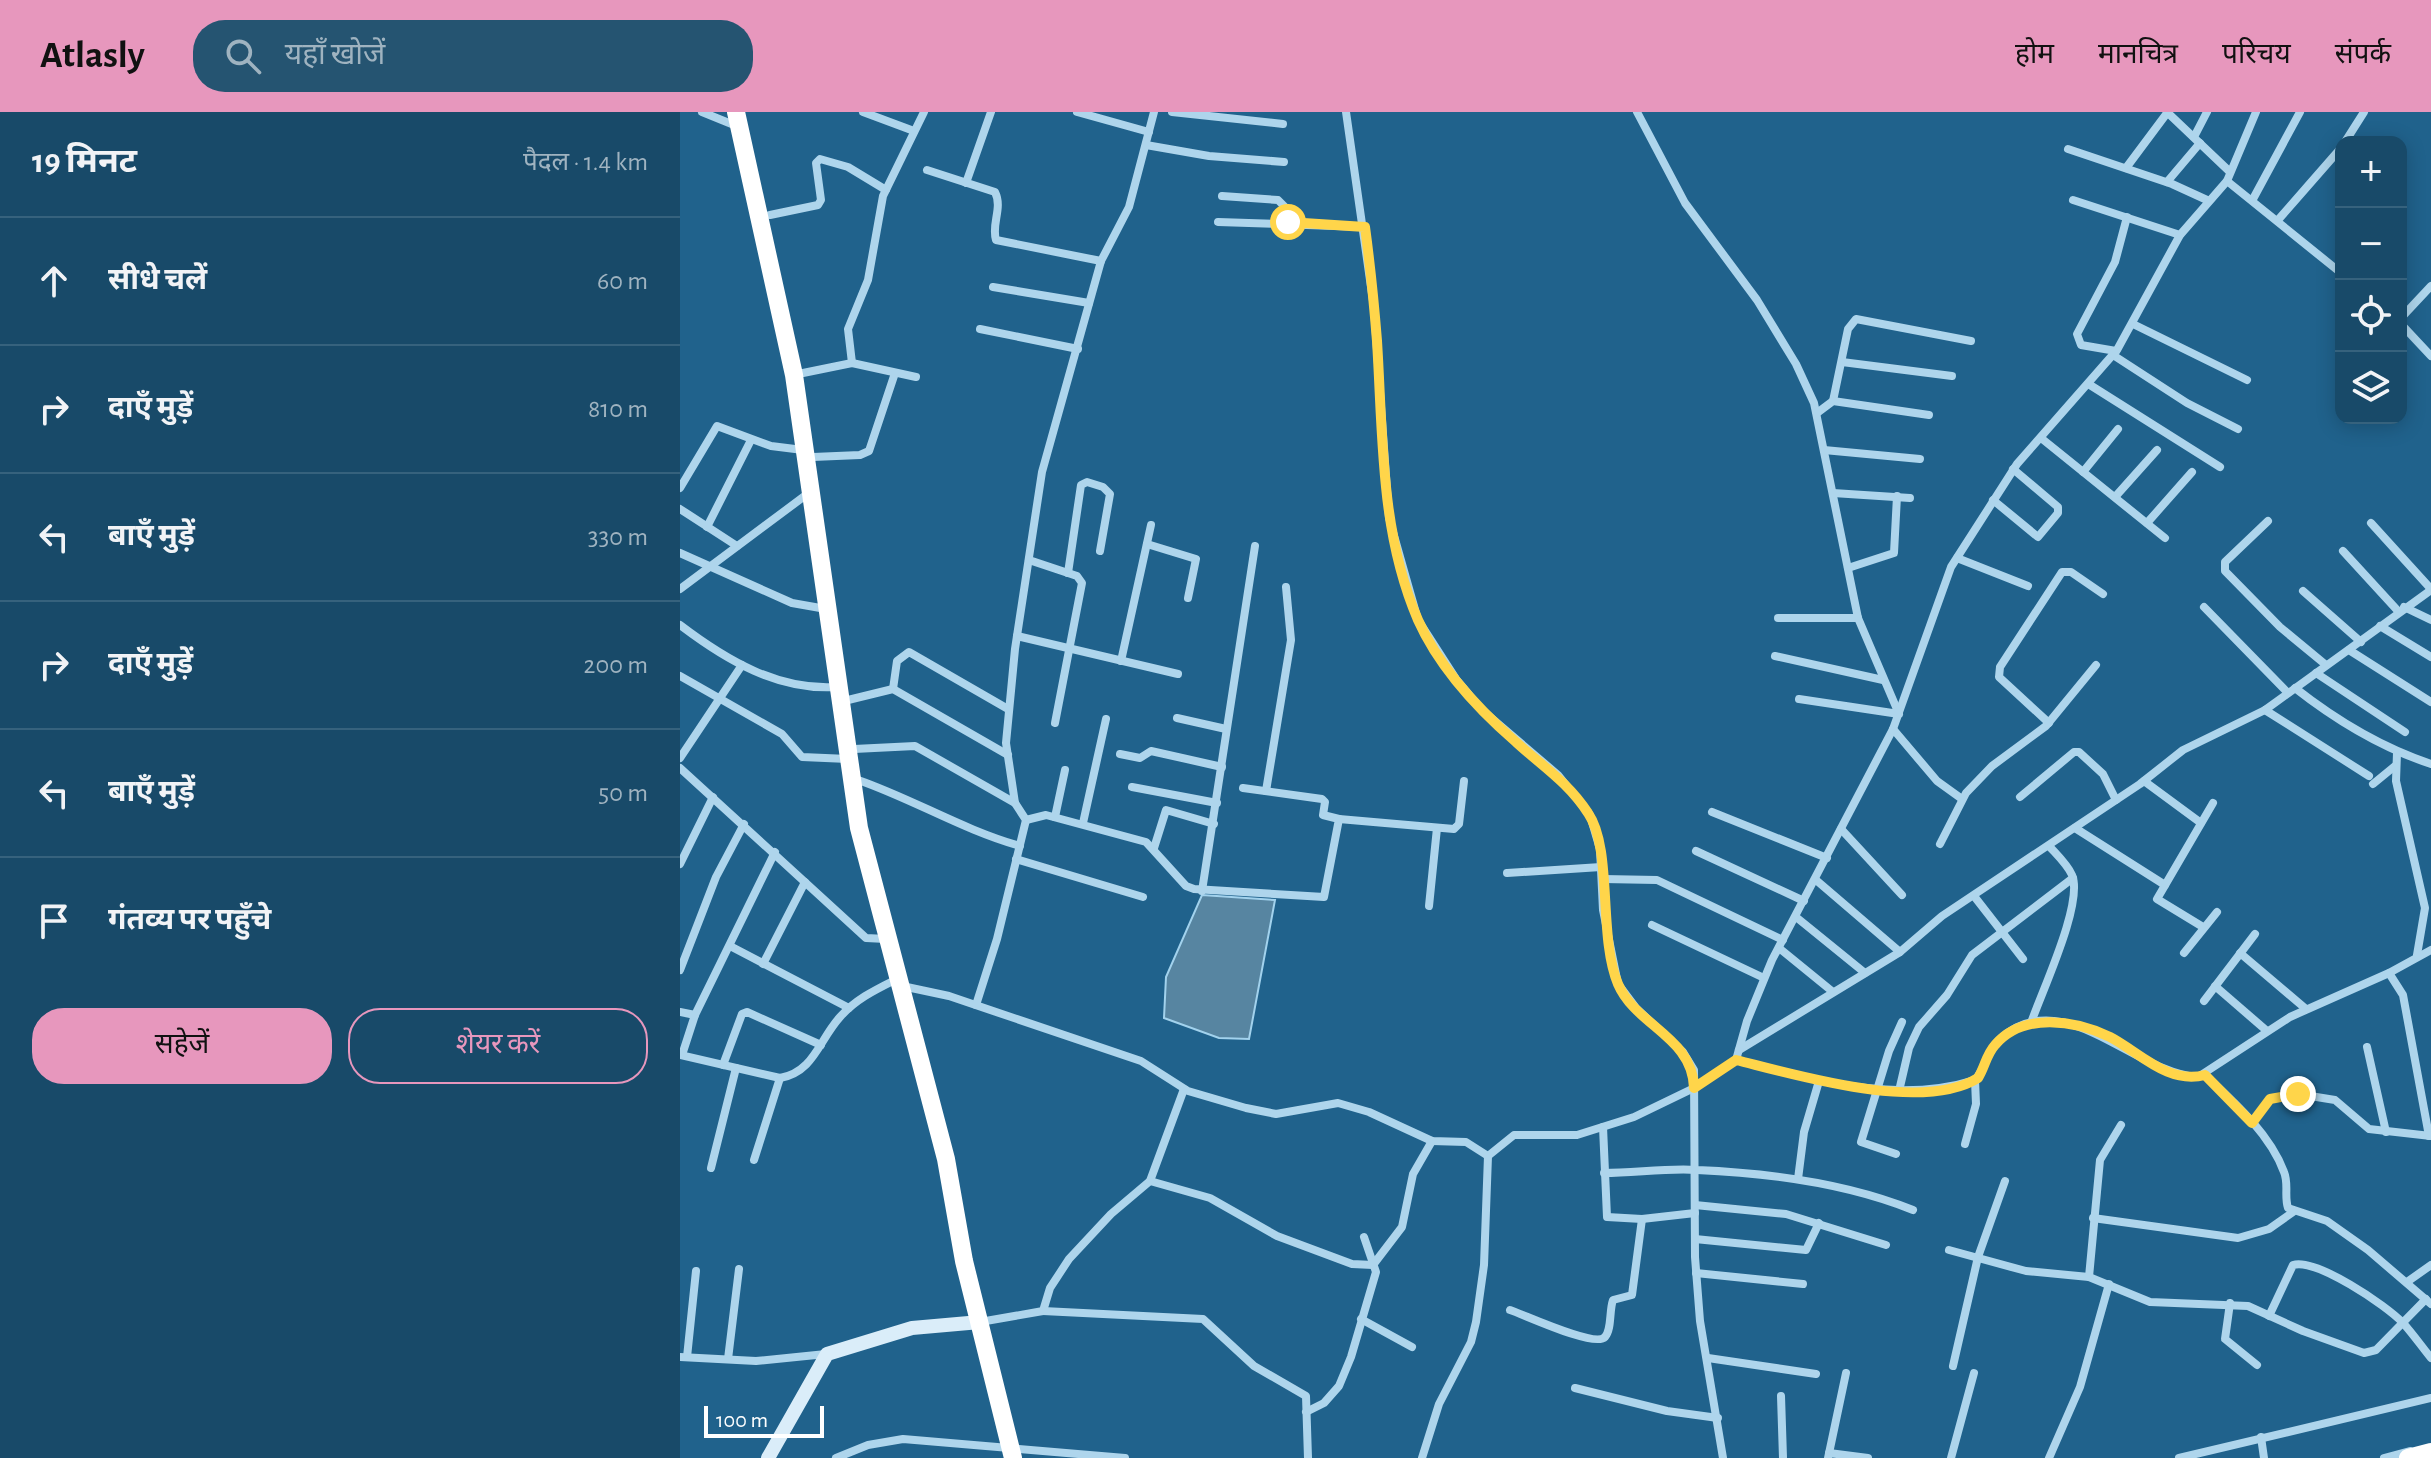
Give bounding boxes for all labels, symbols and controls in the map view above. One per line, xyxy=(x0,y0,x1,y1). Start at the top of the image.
search box xyxy=(193,20,753,92)
icon: search xyxy=(221,34,265,78)
text: Atlasly xyxy=(40,37,145,75)
text: यहाँ खोजें xyxy=(285,40,385,70)
text: होम xyxy=(2015,41,2054,69)
text: मानचित्र xyxy=(2098,41,2178,69)
text: परिचय xyxy=(2222,41,2291,69)
text: संपर्क xyxy=(2335,41,2391,69)
map controls xyxy=(2335,136,2407,424)
button: + xyxy=(2335,136,2407,208)
text: 19 मिनट xyxy=(32,145,137,179)
text: पैदल · 1.4 km xyxy=(523,149,648,175)
route start xyxy=(1270,204,1306,240)
button: − xyxy=(2335,208,2407,280)
icon: ahead xyxy=(32,259,76,303)
text: सीधे चलें xyxy=(108,265,207,295)
text: 60 m xyxy=(597,268,648,294)
button: locate xyxy=(2335,280,2407,352)
button: layers xyxy=(2335,352,2407,424)
icon: right xyxy=(32,387,76,431)
text: दाएँ मुड़ें xyxy=(108,393,193,423)
text: 810 m xyxy=(588,396,648,422)
icon: left xyxy=(32,515,76,559)
text: बाएँ मुड़ें xyxy=(108,521,195,551)
text: 330 m xyxy=(588,524,648,550)
icon: right xyxy=(32,643,76,687)
text: दाएँ मुड़ें xyxy=(108,649,193,679)
text: 200 m xyxy=(584,652,648,678)
icon: left xyxy=(32,771,76,815)
text: बाएँ मुड़ें xyxy=(108,777,195,807)
text: 50 m xyxy=(598,780,648,806)
icon: arrive xyxy=(32,899,76,943)
text: गंतव्य पर पहुँचे xyxy=(108,905,271,935)
button: सहेजें xyxy=(32,1008,332,1084)
button: शेयर करें xyxy=(348,1008,648,1084)
route end xyxy=(2280,1076,2316,1112)
scale bar xyxy=(704,1402,824,1438)
text: 100 m xyxy=(716,1409,768,1431)

